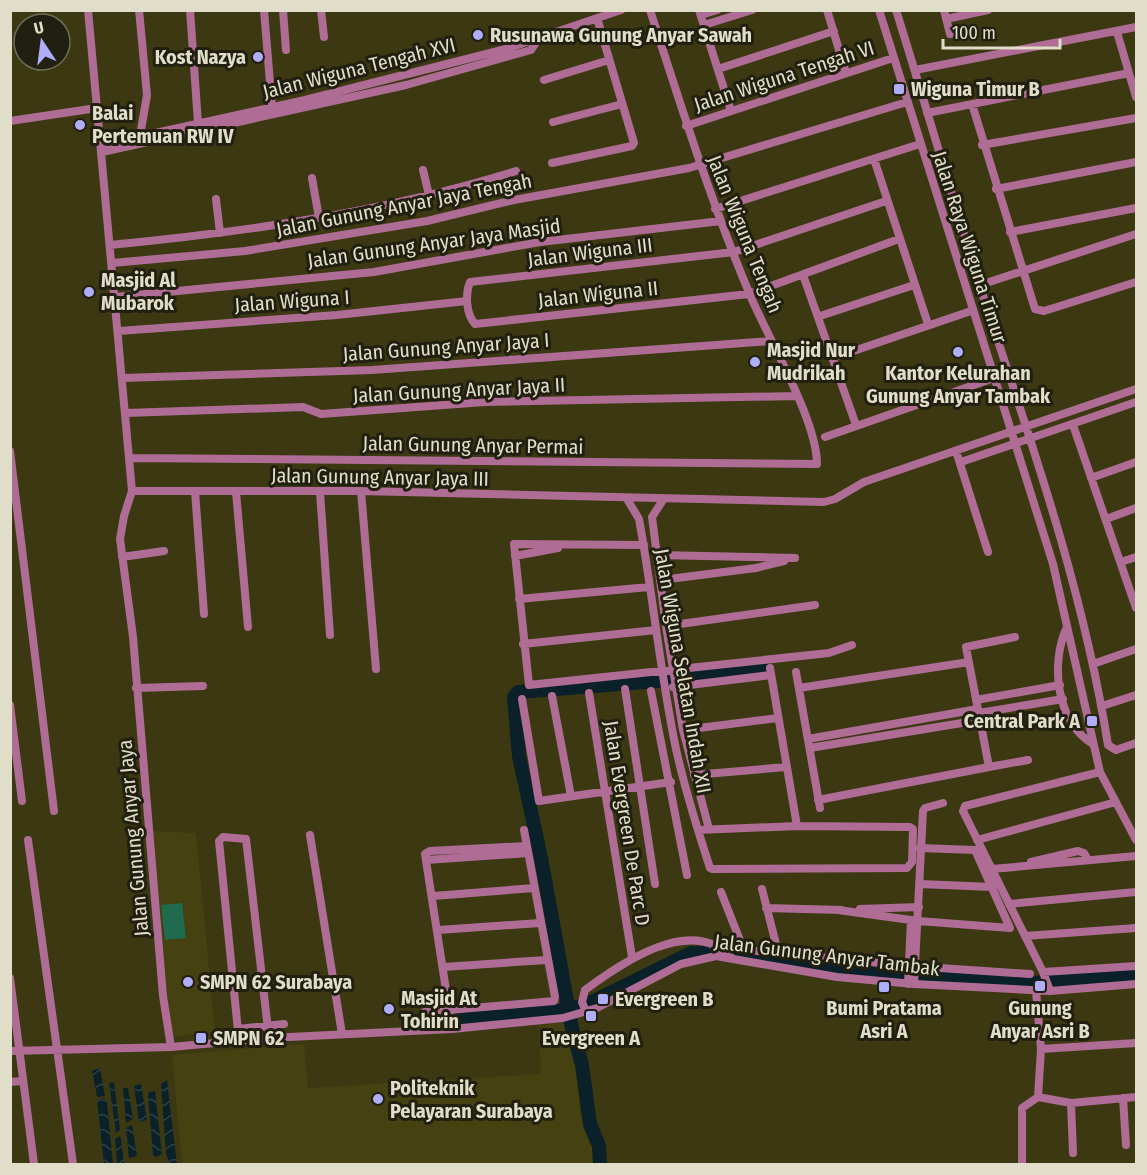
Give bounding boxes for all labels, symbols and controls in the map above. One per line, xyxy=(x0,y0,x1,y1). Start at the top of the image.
north arrow xyxy=(12,12,72,72)
scale bar xyxy=(943,12,1060,50)
text: U xyxy=(32,18,45,38)
text: 100 m xyxy=(952,22,996,44)
place label: Rusunawa Gunung Anyar Sawah xyxy=(490,23,752,47)
marker: Rusunawa Gunung Anyar Sawah xyxy=(471,28,485,42)
street label: Jalan Wiguna Tengah XVI xyxy=(260,32,458,104)
street label: Jalan Wiguna Tengah VI xyxy=(691,36,877,116)
place label: Kost Nazya xyxy=(155,45,246,69)
marker: Kost Nazya xyxy=(251,50,265,64)
place label: Wiguna Timur B xyxy=(911,77,1040,101)
marker: Wiguna Timur B xyxy=(892,82,906,96)
place label: Balai Pertemuan RW IV xyxy=(92,101,234,148)
marker: Balai Pertemuan RW IV xyxy=(73,118,87,132)
street label: Jalan Raya Wiguna Timur xyxy=(928,148,1012,346)
street label: Jalan Wiguna Tengah xyxy=(702,152,788,316)
street label: Jalan Gunung Anyar Jaya Tengah xyxy=(274,168,534,242)
street label: Jalan Gunung Anyar Jaya Masjid xyxy=(306,213,562,273)
street label: Jalan Wiguna III xyxy=(526,232,654,272)
place label: Masjid Al Mubarok xyxy=(101,268,176,315)
street label: Jalan Wiguna II xyxy=(537,276,659,312)
marker: Masjid Al Mubarok xyxy=(82,285,96,299)
street label: Jalan Wiguna I xyxy=(234,285,350,317)
street label: Jalan Gunung Anyar Jaya I xyxy=(342,328,550,366)
place label: Masjid Nur Mudrikah xyxy=(767,338,856,385)
marker: Kantor Kelurahan Gunung Anyar Tambak xyxy=(951,345,965,359)
marker: Masjid Nur Mudrikah xyxy=(748,355,762,369)
place label: Kantor Kelurahan Gunung Anyar Tambak xyxy=(866,361,1051,408)
street label: Jalan Gunung Anyar Jaya II xyxy=(352,372,566,408)
street label: Jalan Gunung Anyar Permai xyxy=(362,431,584,459)
street label: Jalan Gunung Anyar Jaya III xyxy=(271,463,489,491)
street label: Jalan Wiguna Selatan Indah XII xyxy=(650,547,716,795)
place label: Central Park A xyxy=(964,709,1081,733)
marker: Central Park A xyxy=(1085,714,1099,728)
street label: Jalan Evergreen De Parc D xyxy=(599,719,655,927)
street label: Jalan Gunung Anyar Jaya xyxy=(112,739,154,937)
street label: Jalan Gunung Anyar Tambak xyxy=(713,929,942,981)
place label: SMPN 62 Surabaya xyxy=(200,970,352,994)
marker: SMPN 62 Surabaya xyxy=(181,975,195,989)
marker: Gunung Anyar Asri B xyxy=(1033,979,1047,993)
marker: Bumi Pratama Asri A xyxy=(877,980,891,994)
place label: Masjid At Tohirin xyxy=(401,986,478,1033)
place label: Evergreen B xyxy=(615,987,713,1011)
marker: Evergreen B xyxy=(596,992,610,1006)
place label: Bumi Pratama Asri A xyxy=(826,996,942,1043)
place label: Gunung Anyar Asri B xyxy=(989,996,1090,1043)
marker: Masjid At Tohirin xyxy=(382,1002,396,1016)
marker: Evergreen A xyxy=(584,1009,598,1023)
place label: SMPN 62 xyxy=(213,1026,284,1050)
place label: Evergreen A xyxy=(542,1026,641,1050)
marker: SMPN 62 xyxy=(194,1031,208,1045)
place label: Politeknik Pelayaran Surabaya xyxy=(390,1076,553,1123)
marker: Politeknik Pelayaran Surabaya xyxy=(371,1092,385,1106)

